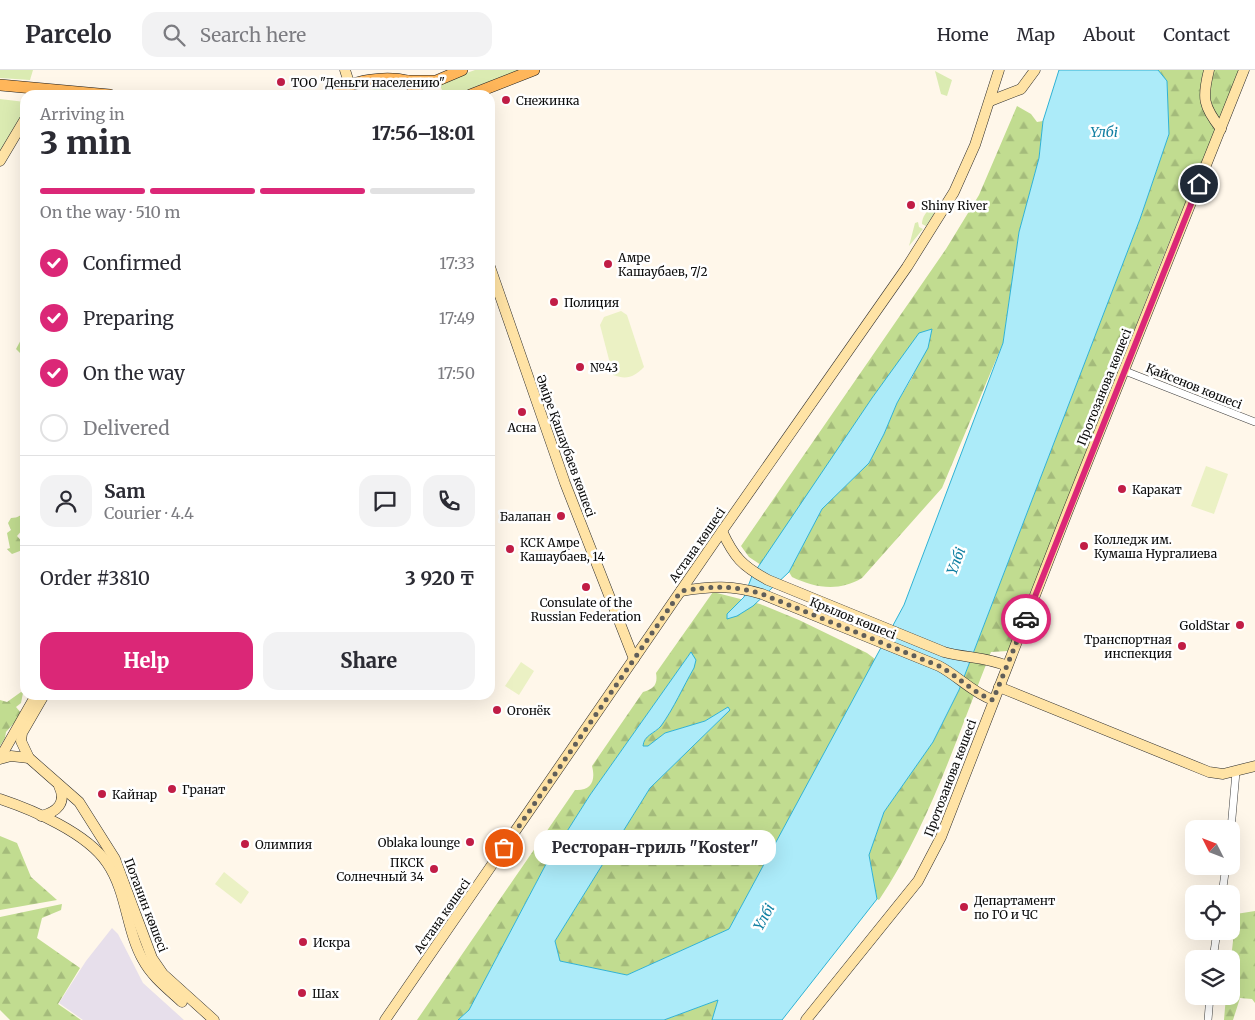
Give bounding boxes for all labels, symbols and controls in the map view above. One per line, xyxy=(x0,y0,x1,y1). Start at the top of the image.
search box xyxy=(142,12,492,57)
text: Parcelo xyxy=(25,19,112,50)
icon: search xyxy=(160,21,188,49)
text: Search here xyxy=(200,23,306,47)
text: Home xyxy=(937,23,989,46)
text: Map xyxy=(1017,23,1055,46)
text: About xyxy=(1083,23,1135,46)
text: Contact xyxy=(1163,23,1230,46)
place label: ТОО "Деньги населению" xyxy=(291,75,445,90)
marker: ТОО "Деньги населению" xyxy=(275,76,287,88)
place label: Снежинка xyxy=(516,93,580,108)
marker: Снежинка xyxy=(500,94,512,106)
text: Arriving in xyxy=(40,104,125,124)
text: 17:56–18:01 xyxy=(372,121,475,145)
text: 3 min xyxy=(40,123,131,163)
water label: Үлбі xyxy=(1090,123,1118,141)
pin xyxy=(1178,163,1220,205)
icon: home xyxy=(1185,170,1213,198)
place label: Shiny River xyxy=(921,198,988,213)
marker: Shiny River xyxy=(905,199,917,211)
text: On the way · 510 m xyxy=(40,202,180,222)
icon: check xyxy=(40,249,68,277)
place label: Амре Кашаубаев, 7/2 xyxy=(617,250,708,279)
text: Confirmed xyxy=(83,251,181,275)
text: 17:33 xyxy=(439,253,475,273)
marker: Амре Кашаубаев, 7/2 xyxy=(602,258,614,270)
place label: Полиция xyxy=(564,295,619,310)
marker: Полиция xyxy=(548,296,560,308)
icon: check xyxy=(40,304,68,332)
text: Preparing xyxy=(83,306,174,330)
text: 17:49 xyxy=(439,308,475,328)
street label: Протозанова көшесі xyxy=(1074,326,1134,448)
icon: check xyxy=(40,359,68,387)
place label: №43 xyxy=(590,360,618,375)
street label: Қайсенов көшесі xyxy=(1144,360,1244,412)
text: On the way xyxy=(83,361,185,385)
marker: №43 xyxy=(574,361,586,373)
text: 17:50 xyxy=(437,363,475,383)
street label: Әміре Қашаубаев көшесі xyxy=(533,373,599,519)
marker: Асна xyxy=(516,406,528,418)
text: Delivered xyxy=(83,416,170,440)
place label: Асна xyxy=(506,420,537,435)
button: person xyxy=(40,475,92,527)
button: chat xyxy=(359,475,411,527)
button: phone xyxy=(423,475,475,527)
text: Sam xyxy=(104,479,145,503)
place label: Каракат xyxy=(1132,482,1182,497)
marker: Каракат xyxy=(1116,483,1128,495)
text: Courier · 4.4 xyxy=(104,503,194,523)
street label: Астана көшесі xyxy=(665,505,728,586)
place label: Балапан xyxy=(500,509,551,524)
marker: Балапан xyxy=(555,510,567,522)
place label: Колледж им. Кумаша Нургалиева xyxy=(1094,532,1218,561)
place label: КСК Амре Кашаубаев, 14 xyxy=(520,535,605,564)
marker: Колледж им. Кумаша Нургалиева xyxy=(1078,540,1090,552)
marker: КСК Амре Кашаубаев, 14 xyxy=(504,543,516,555)
water label: Үлбі xyxy=(943,545,969,577)
text: Order #3810 xyxy=(40,566,150,590)
text: 3 920 ₸ xyxy=(405,566,475,590)
marker: Consulate of the Russian Federation xyxy=(580,581,592,593)
street label: Крылов көшесі xyxy=(808,594,898,642)
courier xyxy=(1001,594,1051,644)
place label: Consulate of the Russian Federation xyxy=(531,595,641,624)
icon: car xyxy=(1012,605,1040,633)
place label: GoldStar xyxy=(1180,618,1231,633)
marker: GoldStar xyxy=(1234,619,1246,631)
button: Help xyxy=(40,632,253,690)
button: Share xyxy=(263,632,475,690)
place label: Транспортная инспекция xyxy=(1084,632,1172,661)
marker: Транспортная инспекция xyxy=(1176,640,1188,652)
place label: Огонёк xyxy=(507,703,551,718)
marker: Огонёк xyxy=(491,704,503,716)
street label: Протозанова көшесі xyxy=(921,717,979,839)
place label: Гранат xyxy=(182,782,225,797)
marker: Гранат xyxy=(166,783,178,795)
place label: Кайнар xyxy=(112,787,157,802)
marker: Кайнар xyxy=(96,788,108,800)
north arrow xyxy=(1185,820,1240,875)
map controls xyxy=(1185,820,1240,1005)
pin xyxy=(483,827,525,869)
callout: Ресторан-гриль "Koster" xyxy=(534,830,776,866)
icon: bag xyxy=(490,834,518,862)
place label: Oblaka lounge xyxy=(378,835,460,850)
marker: Oblaka lounge xyxy=(464,836,476,848)
place label: Олимпия xyxy=(255,837,312,852)
text: Ресторан-гриль "Koster" xyxy=(552,837,758,857)
marker: Олимпия xyxy=(239,838,251,850)
place label: ПКСК Солнечный 34 xyxy=(336,855,425,884)
street label: Потанин көшесі xyxy=(121,856,171,954)
marker: ПКСК Солнечный 34 xyxy=(428,863,440,875)
street label: Астана көшесі xyxy=(410,876,473,957)
button: locate xyxy=(1185,885,1240,940)
place label: Департамент по ГО и ЧС xyxy=(974,893,1055,922)
water label: Үлбі xyxy=(749,901,779,933)
marker: Департамент по ГО и ЧС xyxy=(958,901,970,913)
place label: Искра xyxy=(313,935,351,950)
marker: Искра xyxy=(297,936,309,948)
button: layers xyxy=(1185,950,1240,1005)
place label: Шах xyxy=(312,986,340,1001)
marker: Шах xyxy=(296,987,308,999)

